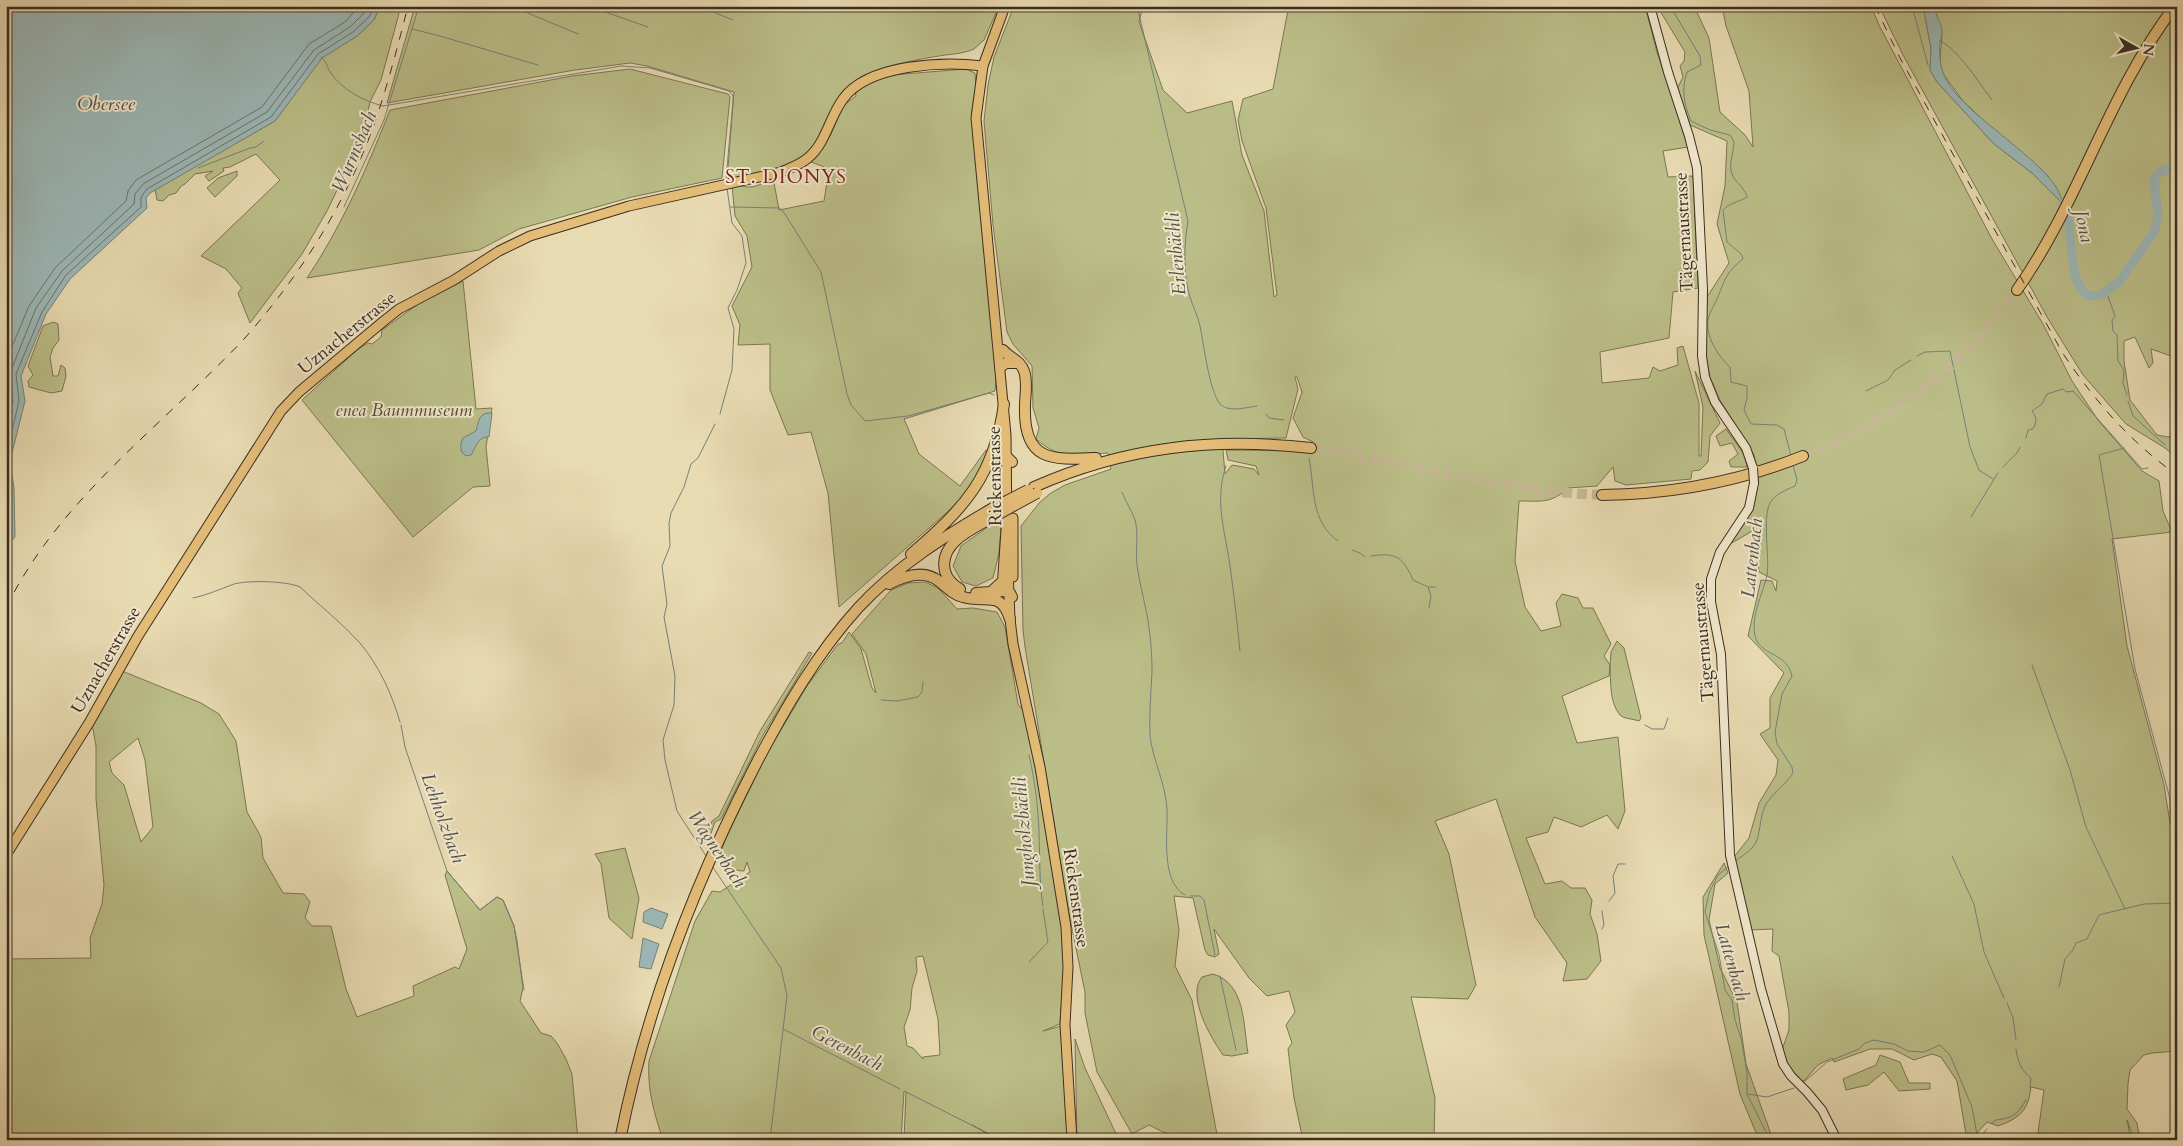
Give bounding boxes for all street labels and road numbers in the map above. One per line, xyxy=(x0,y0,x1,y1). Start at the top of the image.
street label: Tägernaustrasse xyxy=(1668,171,1700,293)
street label: Uznacherstrasse xyxy=(293,286,401,380)
street label: Rickenstrasse xyxy=(982,426,1008,526)
street label: Tägernaustrasse xyxy=(1685,581,1721,703)
street label: Uznacherstrasse xyxy=(65,602,147,718)
street label: Rickenstrasse xyxy=(1057,847,1095,949)

